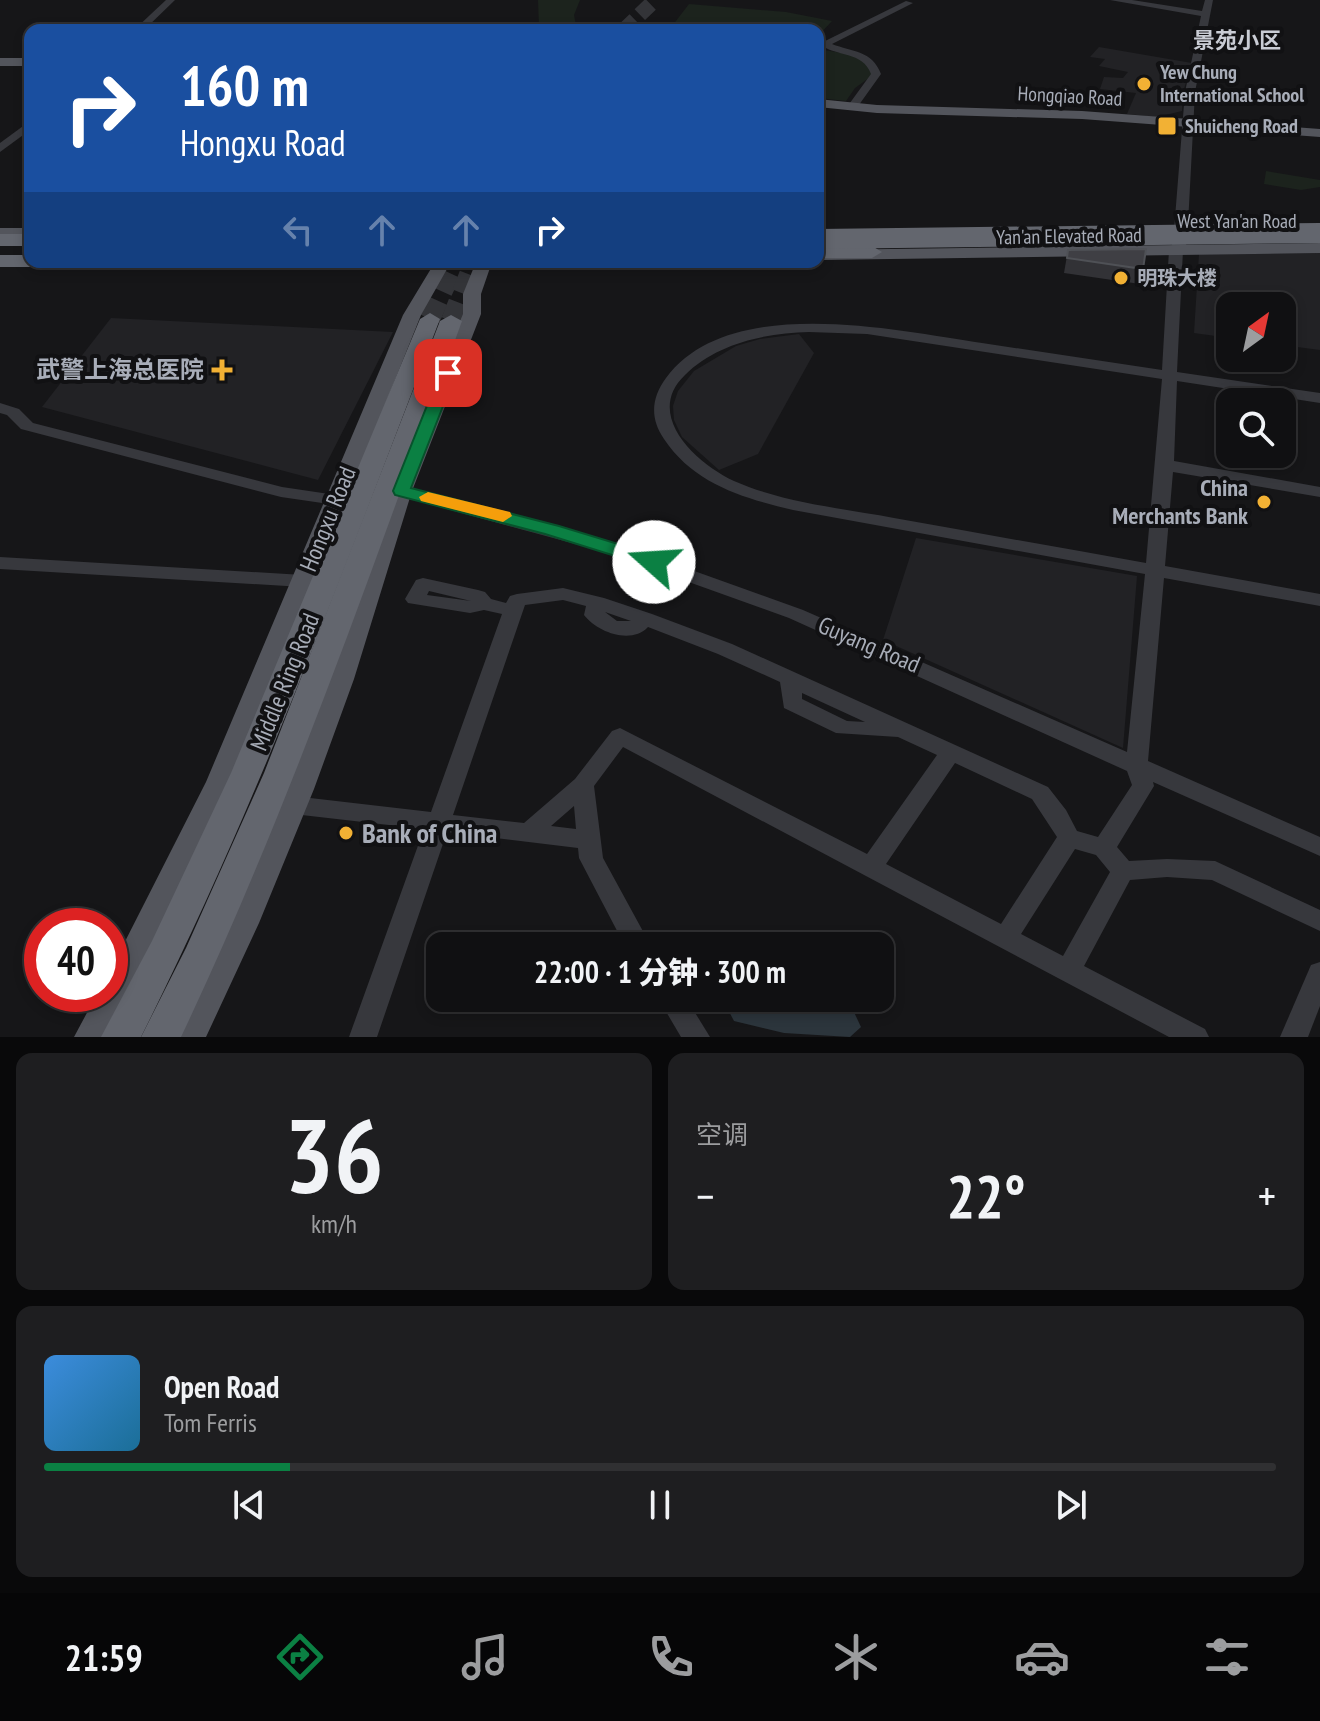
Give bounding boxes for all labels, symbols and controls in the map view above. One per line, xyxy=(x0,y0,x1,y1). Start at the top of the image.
district label: 景苑小区 xyxy=(1193,26,1281,54)
text: 160 m xyxy=(180,49,309,121)
icon: right xyxy=(48,56,152,160)
place label: Yew Chung International School xyxy=(1159,59,1304,108)
marker: Yew Chung International School xyxy=(1135,75,1153,93)
street label: Hongqiao Road xyxy=(1017,80,1123,112)
place label: Shuicheng Road xyxy=(1185,113,1298,139)
marker: Shuicheng Road xyxy=(1156,115,1178,137)
text: Hongxu Road xyxy=(180,119,346,166)
icon: left xyxy=(276,208,320,252)
icon: ahead xyxy=(360,208,404,252)
icon: ahead xyxy=(444,208,488,252)
icon: right xyxy=(528,208,572,252)
street label: West Yan'an Road xyxy=(1177,208,1297,234)
street label: Yan'an Elevated Road xyxy=(996,222,1142,250)
place label: 明珠大楼 xyxy=(1137,265,1217,291)
marker: 明珠大楼 xyxy=(1112,269,1130,287)
north arrow xyxy=(1216,292,1296,372)
map controls xyxy=(1216,292,1296,468)
pin xyxy=(414,339,482,407)
icon: arrive xyxy=(426,351,470,395)
place label: 武警上海总医院 xyxy=(36,354,204,385)
marker: 武警上海总医院 xyxy=(211,359,233,381)
button: search xyxy=(1216,388,1296,468)
street label: Hongxu Road xyxy=(292,462,363,576)
place label: China Merchants Bank xyxy=(1112,472,1248,531)
marker: China Merchants Bank xyxy=(1255,493,1273,511)
position arrow xyxy=(612,520,696,604)
street label: Middle Ring Road xyxy=(243,609,326,755)
street label: Guyang Road xyxy=(814,609,925,680)
place label: Bank of China xyxy=(362,814,497,851)
marker: Bank of China xyxy=(337,824,355,842)
speed limit sign: 40 xyxy=(24,908,128,1012)
text: 22:00 · 1 分钟 · 300 m xyxy=(534,952,786,991)
text: 36 xyxy=(284,1087,384,1222)
text: 空调 xyxy=(696,1118,748,1151)
text: 22° xyxy=(946,1157,1026,1235)
text: − xyxy=(696,1167,714,1224)
text: + xyxy=(1258,1167,1276,1224)
text: km/h xyxy=(311,1207,357,1240)
text: Open Road xyxy=(164,1367,279,1406)
text: Tom Ferris xyxy=(164,1406,257,1439)
icon: previous xyxy=(227,1483,271,1527)
icon: pause xyxy=(638,1483,682,1527)
icon: next xyxy=(1049,1483,1093,1527)
icon: directions xyxy=(272,1629,328,1685)
icon: music xyxy=(457,1629,513,1685)
icon: phone xyxy=(643,1629,699,1685)
icon: climate xyxy=(828,1629,884,1685)
icon: car xyxy=(1014,1629,1070,1685)
icon: filters xyxy=(1199,1629,1255,1685)
text: 21:59 xyxy=(65,1634,143,1681)

